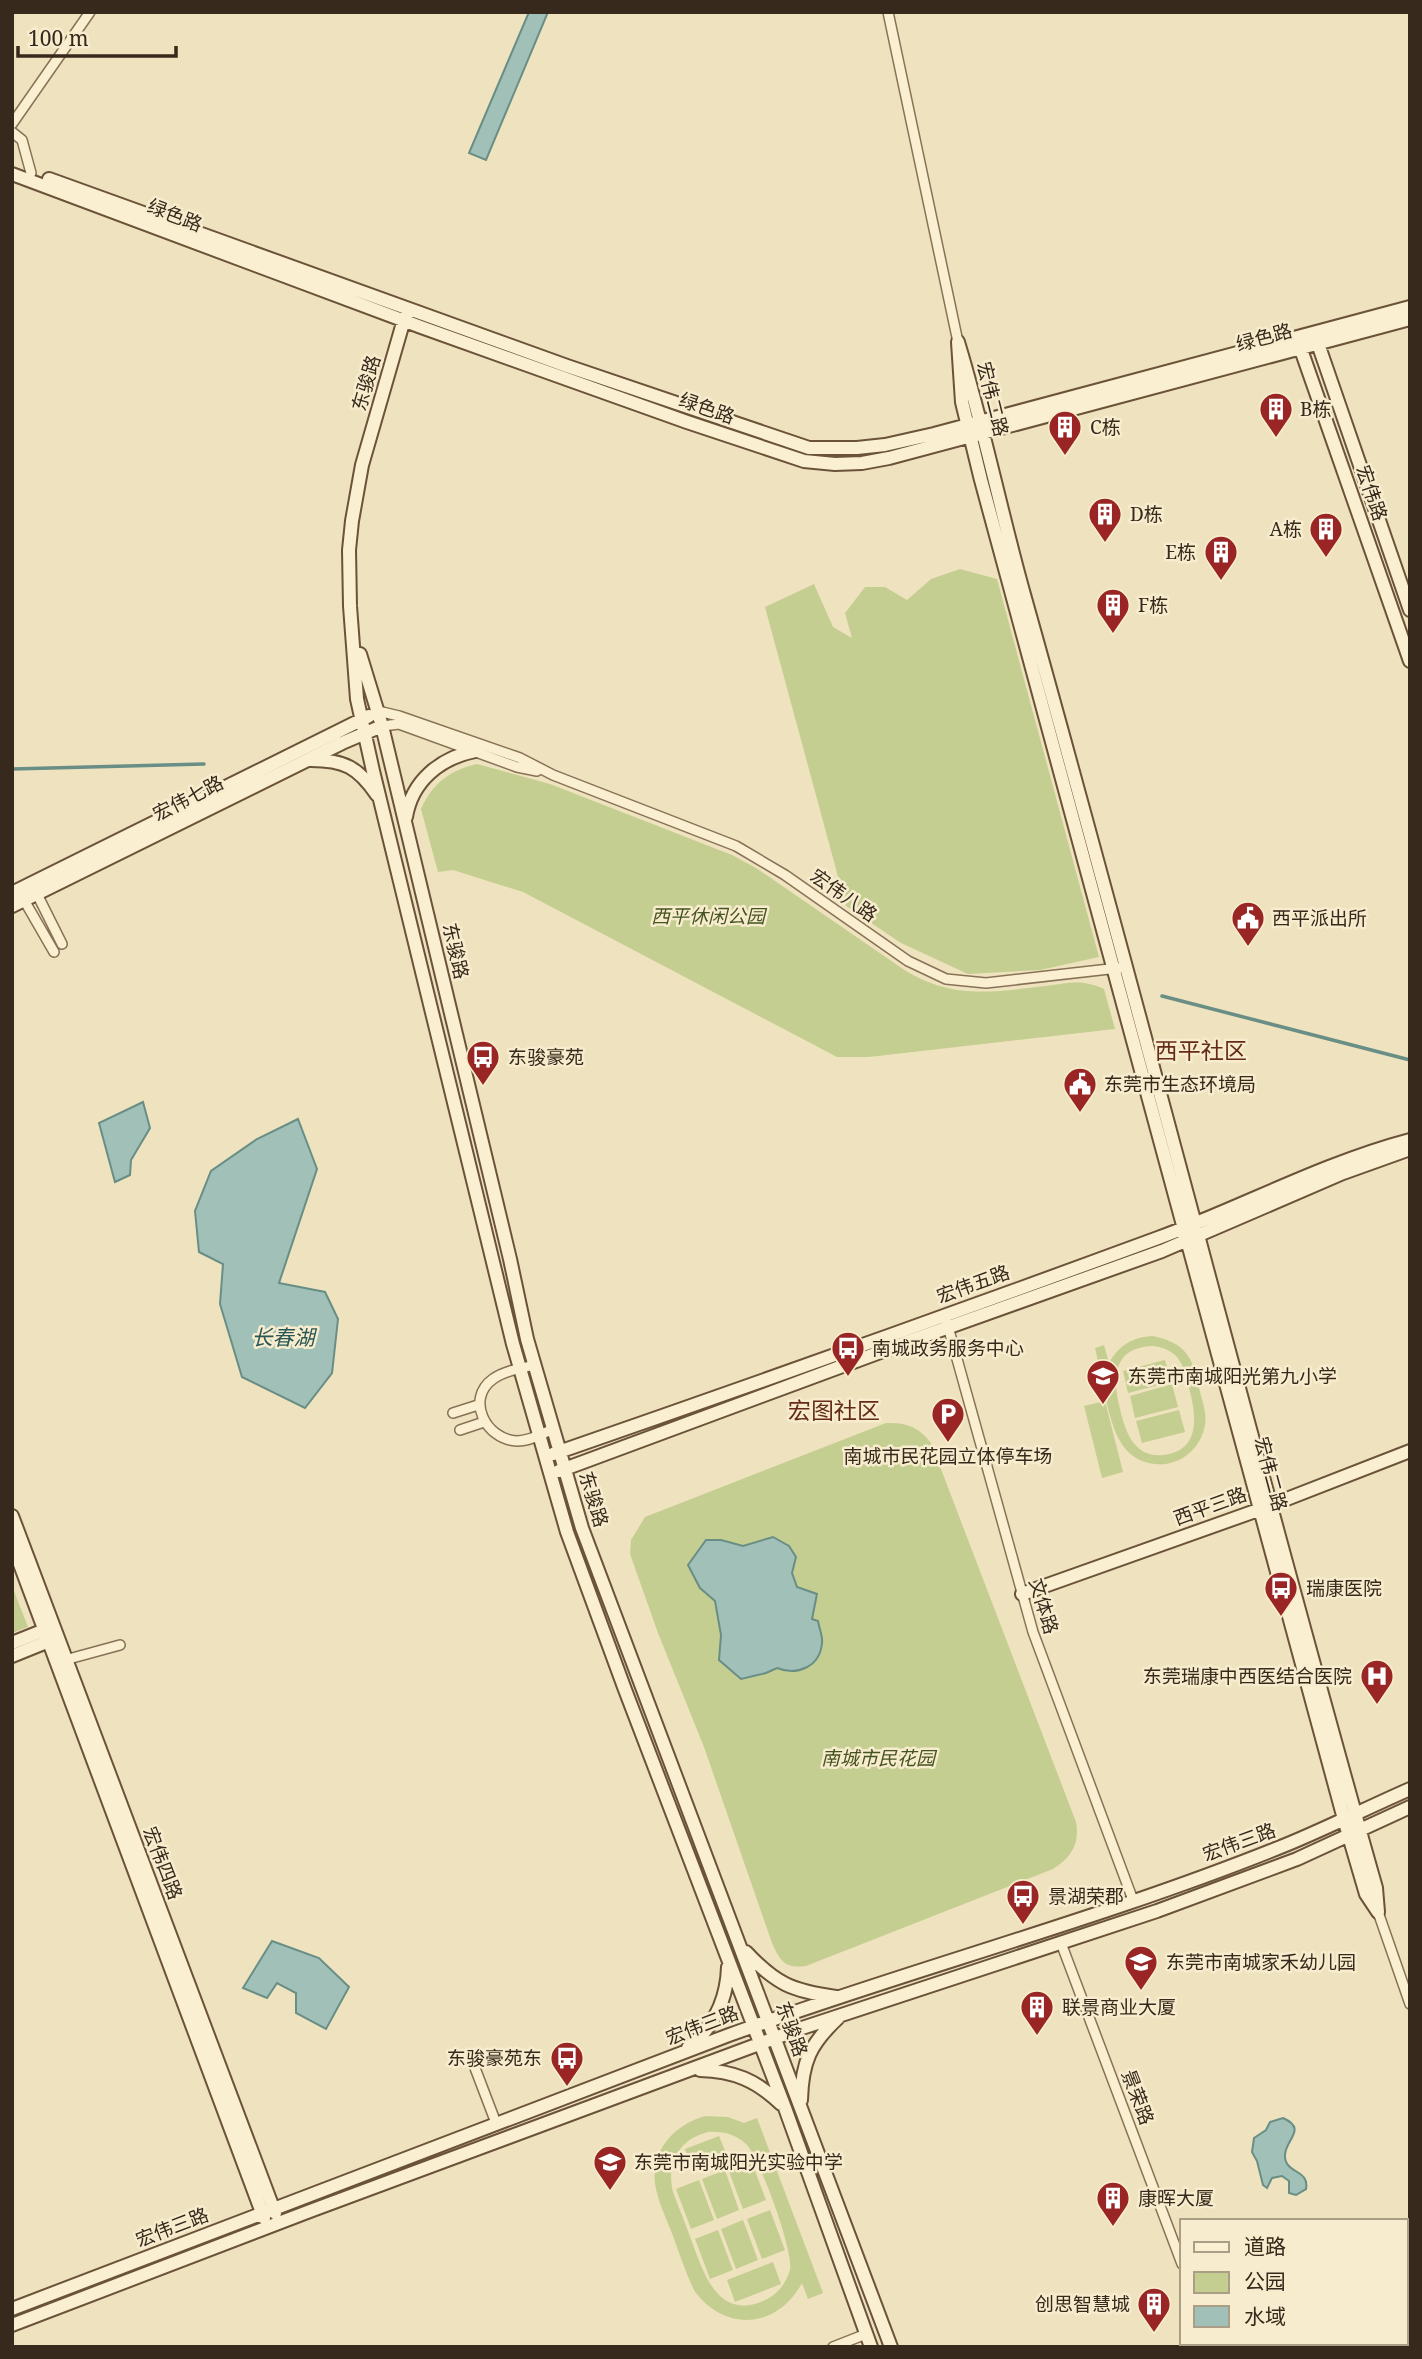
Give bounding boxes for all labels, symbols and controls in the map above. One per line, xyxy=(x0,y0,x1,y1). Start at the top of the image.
scale bar xyxy=(18,14,175,58)
text: 100 m xyxy=(28,24,89,52)
street label: 绿色路 xyxy=(144,193,206,237)
street label: 绿色路 xyxy=(1233,317,1295,357)
street label: 东骏路 xyxy=(346,352,386,414)
street label: 宏伟二路 xyxy=(971,359,1015,439)
street label: 绿色路 xyxy=(676,386,738,430)
building icon: B栋 xyxy=(1257,390,1295,439)
place label: B栋 xyxy=(1300,396,1331,422)
building icon: C栋 xyxy=(1046,408,1084,457)
place label: C栋 xyxy=(1090,414,1121,440)
street label: 宏伟路 xyxy=(1350,462,1394,524)
building icon: D栋 xyxy=(1086,495,1124,544)
place label: D栋 xyxy=(1130,501,1163,527)
building icon: A栋 xyxy=(1307,510,1345,559)
place label: A栋 xyxy=(1270,516,1302,542)
building icon: E栋 xyxy=(1202,533,1240,582)
place label: E栋 xyxy=(1165,539,1196,565)
building icon: F栋 xyxy=(1094,586,1132,635)
place label: F栋 xyxy=(1138,592,1168,618)
street label: 宏伟七路 xyxy=(148,769,228,827)
street label: 宏伟八路 xyxy=(805,863,883,927)
public building icon: 西平派出所 xyxy=(1229,899,1267,948)
park label: 西平休闲公园 xyxy=(651,903,768,929)
place label: 西平派出所 xyxy=(1272,905,1367,931)
street label: 东骏路 xyxy=(437,920,475,982)
district label: 西平社区 xyxy=(1155,1034,1247,1066)
bus stop icon: 东骏豪苑 xyxy=(464,1038,502,1087)
place label: 东骏豪苑 xyxy=(508,1044,584,1070)
public building icon: 东莞市生态环境局 xyxy=(1061,1065,1099,1114)
place label: 东莞市生态环境局 xyxy=(1104,1071,1256,1097)
street label: 宏伟五路 xyxy=(933,1259,1013,1309)
water label: 长春湖 xyxy=(252,1323,317,1351)
bus stop icon: 南城政务服务中心 xyxy=(829,1329,867,1378)
place label: 南城政务服务中心 xyxy=(872,1335,1024,1361)
school or university icon: 东莞市南城阳光第九小学 xyxy=(1084,1357,1122,1406)
place label: 东莞市南城阳光第九小学 xyxy=(1128,1363,1337,1389)
district label: 宏图社区 xyxy=(788,1394,880,1426)
parking icon: 南城市民花园立体停车场 xyxy=(929,1395,967,1444)
street label: 宏伟二路 xyxy=(1249,1434,1293,1514)
place label: 南城市民花园立体停车场 xyxy=(843,1443,1053,1469)
street label: 东骏路 xyxy=(573,1468,615,1530)
street label: 西平三路 xyxy=(1170,1481,1250,1531)
bus stop icon: 瑞康医院 xyxy=(1262,1569,1300,1618)
street label: 文体路 xyxy=(1023,1575,1065,1637)
place label: 瑞康医院 xyxy=(1306,1575,1382,1601)
hospital icon: 东莞瑞康中西医结合医院 xyxy=(1358,1657,1396,1706)
place label: 东莞瑞康中西医结合医院 xyxy=(1143,1663,1352,1689)
park label: 南城市民花园 xyxy=(821,1745,938,1771)
street label: 宏伟三路 xyxy=(1199,1817,1279,1867)
street label: 宏伟四路 xyxy=(137,1823,189,1903)
bus stop icon: 景湖荣郡 xyxy=(1004,1877,1042,1926)
place label: 景湖荣郡 xyxy=(1048,1883,1124,1909)
school or university icon: 东莞市南城家禾幼儿园 xyxy=(1122,1943,1160,1992)
place label: 东莞市南城家禾幼儿园 xyxy=(1166,1949,1356,1975)
building icon: 联景商业大厦 xyxy=(1018,1988,1056,2037)
place label: 联景商业大厦 xyxy=(1062,1994,1176,2020)
street label: 东骏路 xyxy=(770,1998,814,2060)
street label: 宏伟三路 xyxy=(662,1999,742,2051)
bus stop icon: 东骏豪苑东 xyxy=(548,2039,586,2088)
place label: 东骏豪苑东 xyxy=(447,2045,542,2071)
street label: 景荣路 xyxy=(1116,2066,1160,2128)
school or university icon: 东莞市南城阳光实验中学 xyxy=(591,2143,629,2192)
place label: 东莞市南城阳光实验中学 xyxy=(634,2149,843,2175)
building icon: 康晖大厦 xyxy=(1094,2179,1132,2228)
place label: 康晖大厦 xyxy=(1138,2185,1214,2211)
street label: 宏伟三路 xyxy=(132,2201,212,2253)
legend xyxy=(1180,2219,1408,2345)
text: 道路 xyxy=(1244,2232,1286,2260)
text: 公园 xyxy=(1244,2267,1286,2295)
building icon: 创思智慧城 xyxy=(1135,2285,1173,2334)
place label: 创思智慧城 xyxy=(1035,2291,1130,2317)
text: 水域 xyxy=(1244,2302,1286,2330)

